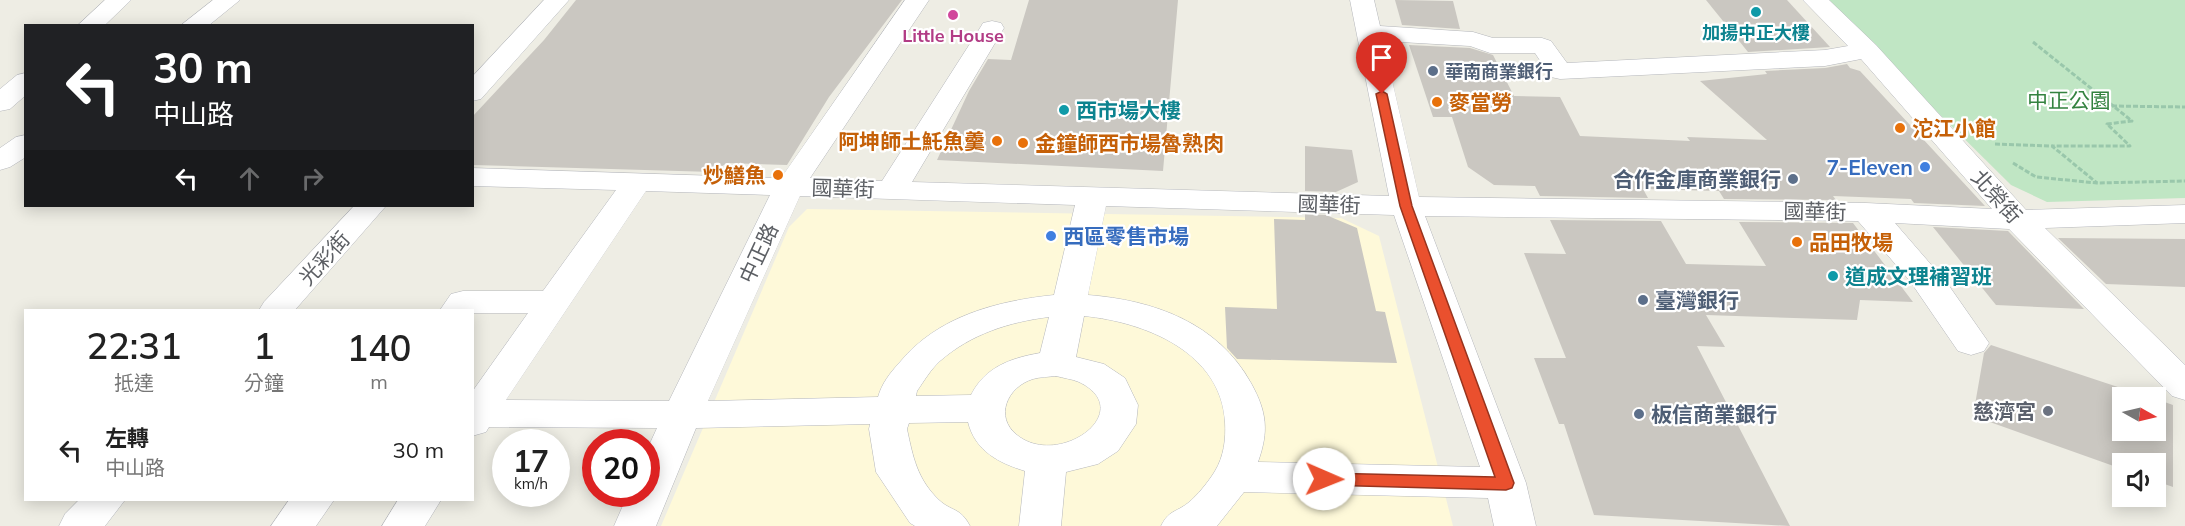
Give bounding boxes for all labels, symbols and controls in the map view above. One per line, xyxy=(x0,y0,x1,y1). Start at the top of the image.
marker: 加揚中正大樓 xyxy=(1749,5,1763,19)
marker: Little House xyxy=(946,8,960,22)
place label: 加揚中正大樓 xyxy=(1702,21,1810,44)
place label: Little House xyxy=(902,24,1004,47)
pin xyxy=(1356,32,1407,94)
text: 30 m xyxy=(153,41,253,94)
icon: arrive xyxy=(1365,41,1398,74)
icon: left xyxy=(54,48,132,126)
place label: 華南商業銀行 xyxy=(1445,60,1553,83)
marker: 華南商業銀行 xyxy=(1426,64,1440,78)
park label: 中正公園 xyxy=(2027,87,2111,113)
place label: 麥當勞 xyxy=(1449,89,1512,115)
marker: 麥當勞 xyxy=(1430,95,1444,109)
text: 中山路 xyxy=(153,97,234,131)
place label: 西市場大樓 xyxy=(1076,97,1181,123)
marker: 西市場大樓 xyxy=(1057,103,1071,117)
place label: 沱江小館 xyxy=(1912,115,1996,141)
marker: 沱江小館 xyxy=(1893,121,1907,135)
place label: 阿坤師土魠魚羹 xyxy=(838,128,985,154)
place label: 金鐘師西市場魯熟肉 xyxy=(1035,130,1224,156)
marker: 阿坤師土魠魚羹 xyxy=(990,134,1004,148)
marker: 金鐘師西市場魯熟肉 xyxy=(1016,136,1030,150)
place label: 7-Eleven xyxy=(1827,154,1913,180)
marker: 7-Eleven xyxy=(1918,160,1932,174)
icon: left xyxy=(170,162,203,195)
icon: ahead xyxy=(233,162,266,195)
icon: right xyxy=(296,162,329,195)
place label: 炒鱔魚 xyxy=(703,162,766,188)
street label: 北榮街 xyxy=(1966,164,2028,228)
place label: 合作金庫商業銀行 xyxy=(1613,166,1781,192)
marker: 炒鱔魚 xyxy=(771,168,785,182)
marker: 合作金庫商業銀行 xyxy=(1786,172,1800,186)
street label: 國華街 xyxy=(811,174,875,202)
street label: 國華街 xyxy=(1297,190,1361,218)
street label: 國華街 xyxy=(1783,197,1847,225)
street label: 中正路 xyxy=(733,219,783,287)
place label: 西區零售市場 xyxy=(1063,223,1189,249)
street label: 光彩街 xyxy=(293,226,355,290)
marker: 西區零售市場 xyxy=(1044,229,1058,243)
place label: 品田牧場 xyxy=(1809,229,1893,255)
marker: 品田牧場 xyxy=(1790,235,1804,249)
place label: 道成文理補習班 xyxy=(1845,263,1992,289)
marker: 道成文理補習班 xyxy=(1826,269,1840,283)
place label: 臺灣銀行 xyxy=(1655,287,1739,313)
marker: 臺灣銀行 xyxy=(1636,293,1650,307)
text: 22:31 xyxy=(87,323,182,368)
text: 1 xyxy=(253,323,275,368)
text: 140 xyxy=(347,325,411,370)
text: m xyxy=(370,369,388,394)
text: 抵達 xyxy=(114,370,154,395)
text: 分鐘 xyxy=(244,370,284,395)
north arrow xyxy=(2112,387,2166,441)
map controls xyxy=(2112,387,2166,507)
place label: 慈濟宮 xyxy=(1973,398,2036,424)
place label: 板信商業銀行 xyxy=(1651,401,1777,427)
marker: 慈濟宮 xyxy=(2041,404,2055,418)
marker: 板信商業銀行 xyxy=(1632,407,1646,421)
text: 左轉 xyxy=(105,424,149,452)
speed limit sign: 20 xyxy=(582,429,660,507)
icon: left xyxy=(54,434,87,467)
text: 30 m xyxy=(393,436,444,464)
text: 17 xyxy=(513,442,549,480)
position arrow xyxy=(1292,447,1356,511)
button: sound xyxy=(2112,453,2166,507)
text: 中山路 xyxy=(105,455,165,480)
text: km/h xyxy=(514,474,548,493)

